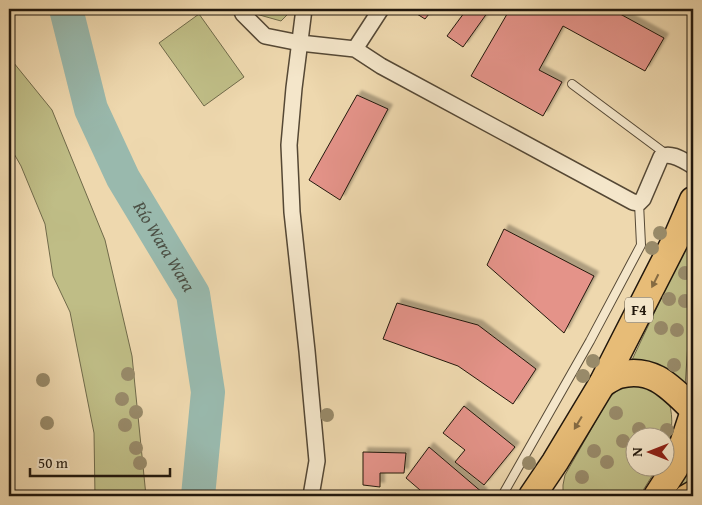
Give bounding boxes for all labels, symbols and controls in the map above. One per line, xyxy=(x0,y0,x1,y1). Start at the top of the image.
water label: Río Wara Wara xyxy=(126,195,203,297)
one-way arrow xyxy=(651,274,659,288)
road number: F4 xyxy=(625,298,653,322)
one-way arrow xyxy=(574,416,583,429)
north arrow xyxy=(624,428,674,478)
scale bar xyxy=(30,445,170,477)
text: N xyxy=(627,447,647,457)
text: 50 m xyxy=(38,452,69,473)

